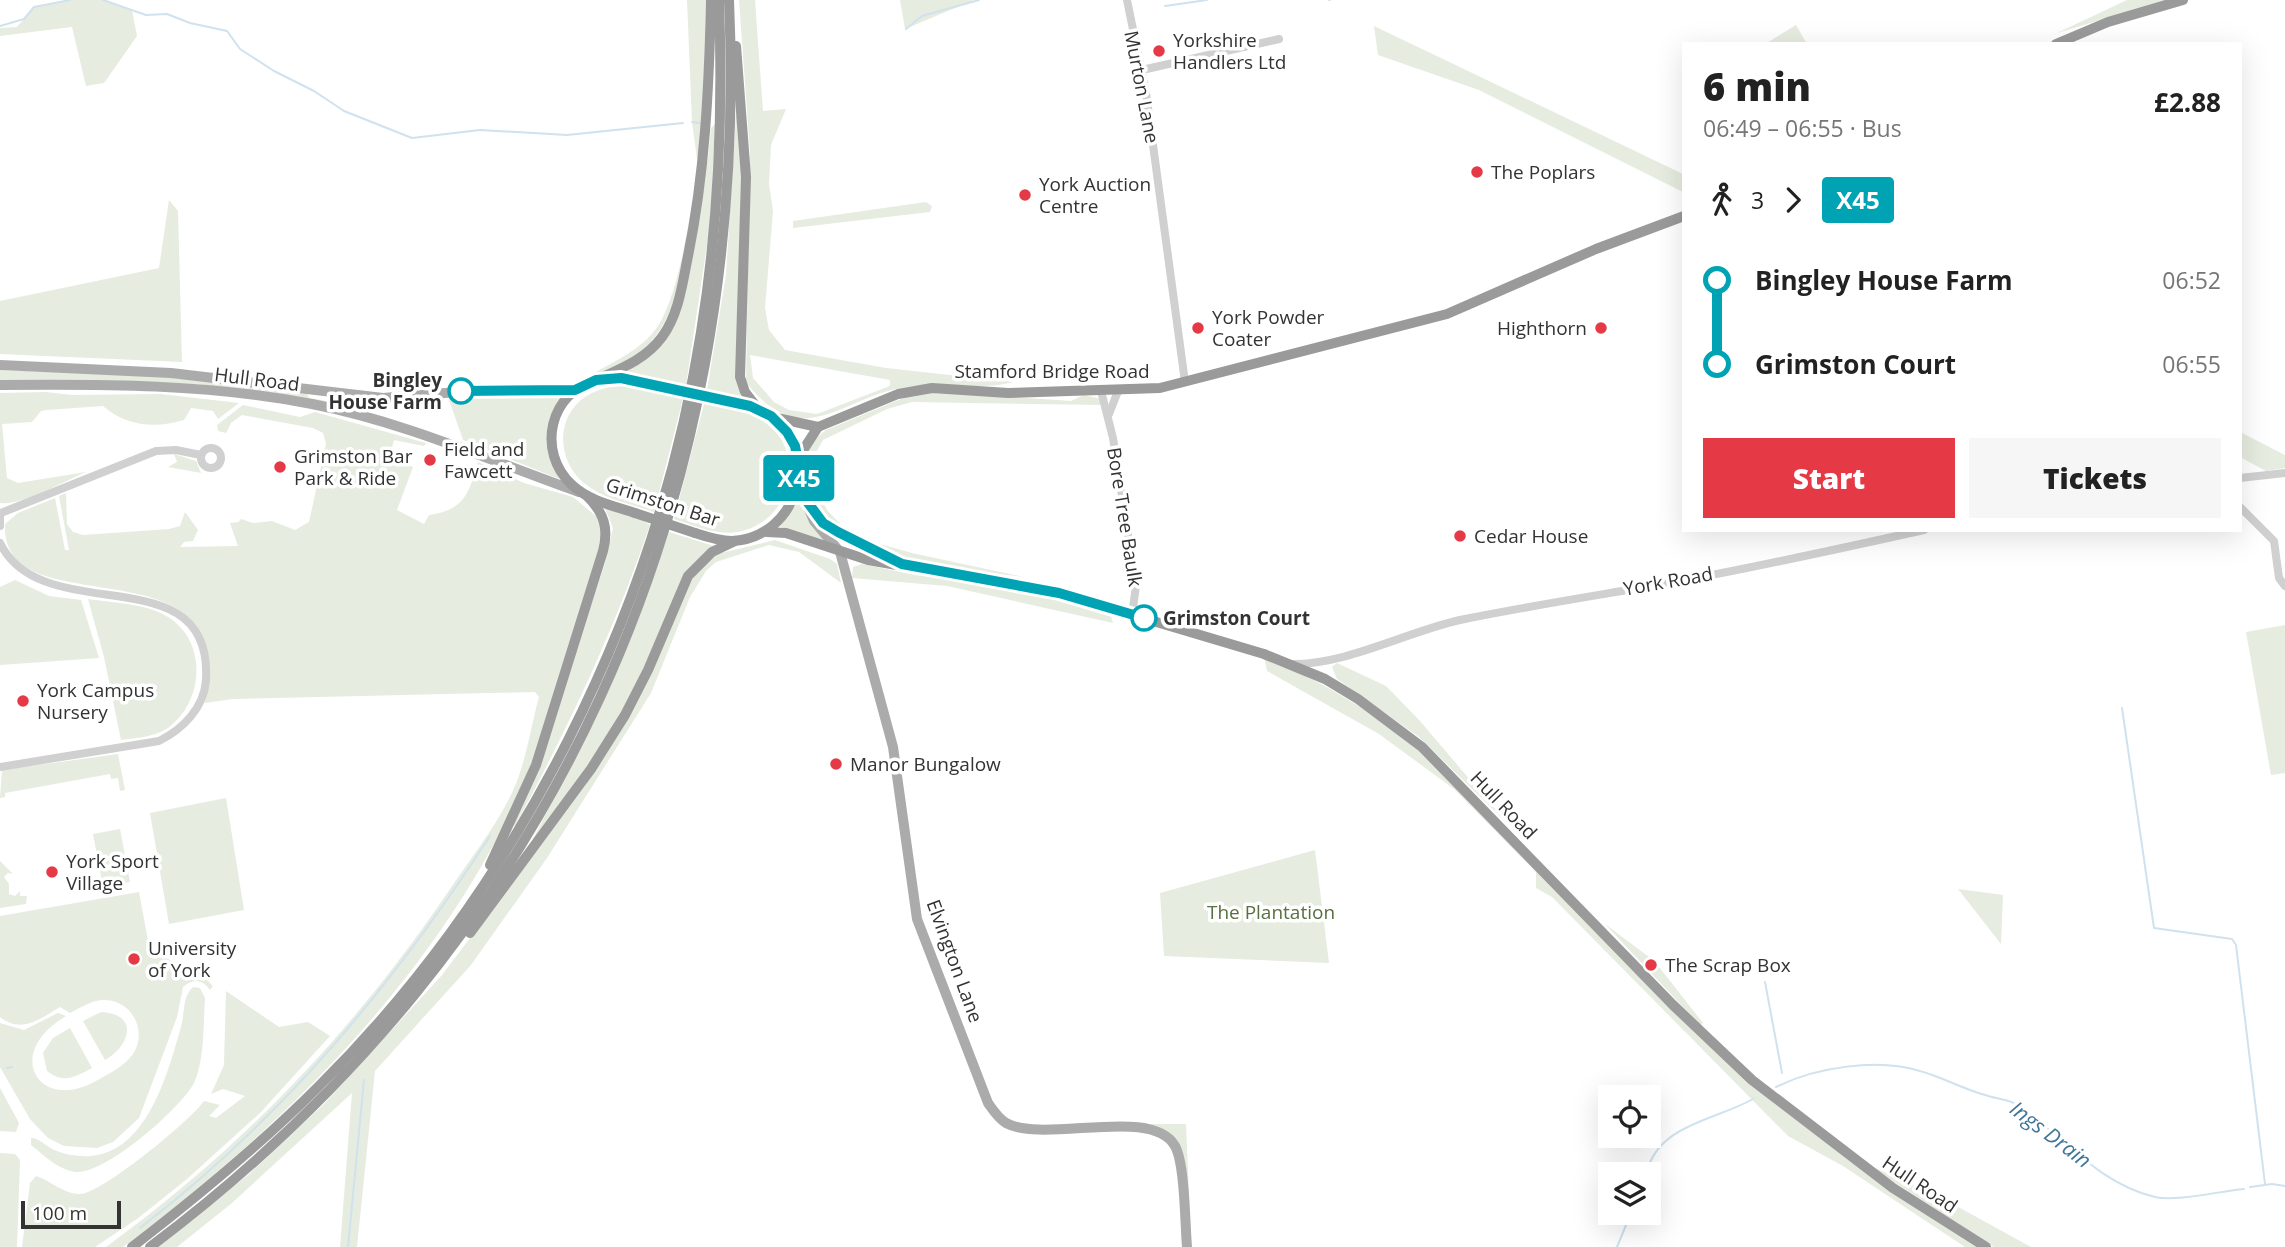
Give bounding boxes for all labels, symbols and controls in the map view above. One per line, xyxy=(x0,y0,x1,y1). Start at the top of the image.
place label: Yorkshire Handlers Ltd xyxy=(1173,27,1286,75)
street label: Murton Lane xyxy=(1118,29,1166,145)
marker: Yorkshire Handlers Ltd xyxy=(1151,43,1167,59)
text: 6 min xyxy=(1703,60,1811,112)
text: £2.88 xyxy=(2154,84,2221,120)
text: 06:49 – 06:55 · Bus xyxy=(1703,112,1902,144)
place label: The Poplars xyxy=(1491,159,1595,185)
marker: The Poplars xyxy=(1469,164,1485,180)
place label: York Auction Centre xyxy=(1039,171,1151,219)
icon: walk xyxy=(1703,181,1741,219)
icon: forward xyxy=(1774,181,1812,219)
text: X45 xyxy=(1836,183,1880,216)
text: 3 xyxy=(1751,184,1764,216)
marker: York Auction Centre xyxy=(1017,187,1033,203)
text: Bingley House Farm xyxy=(1755,262,2012,298)
text: 06:52 xyxy=(2162,264,2221,296)
place label: York Powder Coater xyxy=(1212,304,1325,352)
place label: Highthorn xyxy=(1497,315,1587,341)
marker: York Powder Coater xyxy=(1190,320,1206,336)
marker: Highthorn xyxy=(1593,320,1609,336)
text: Grimston Court xyxy=(1755,346,1956,382)
text: 06:55 xyxy=(2162,348,2221,380)
street label: Stamford Bridge Road xyxy=(954,358,1150,384)
street label: Hull Road xyxy=(213,361,301,397)
place label: Bingley House Farm xyxy=(328,367,442,415)
marker: Bingley House Farm xyxy=(448,378,474,404)
place label: Field and Fawcett xyxy=(444,436,524,484)
button: Start xyxy=(1703,438,1955,518)
button: Tickets xyxy=(1969,438,2221,518)
place label: Grimston Bar Park & Ride xyxy=(294,443,413,491)
street label: Bore Tree Baulk xyxy=(1101,445,1149,589)
marker: Field and Fawcett xyxy=(422,452,438,468)
line badge: X45 xyxy=(759,455,839,501)
marker: Grimston Bar Park & Ride xyxy=(272,459,288,475)
text: X45 xyxy=(777,461,821,494)
street label: Grimston Bar xyxy=(603,471,724,533)
place label: Cedar House xyxy=(1474,523,1588,549)
marker: Cedar House xyxy=(1452,528,1468,544)
street label: York Road xyxy=(1621,560,1715,602)
marker: Grimston Court xyxy=(1131,605,1157,631)
place label: Grimston Court xyxy=(1163,605,1310,631)
place label: York Campus Nursery xyxy=(37,677,154,725)
marker: York Campus Nursery xyxy=(15,693,31,709)
place label: Manor Bungalow xyxy=(850,751,1001,777)
marker: Manor Bungalow xyxy=(828,756,844,772)
street label: Hull Road xyxy=(1465,765,1543,845)
place label: York Sport Village xyxy=(66,848,159,896)
marker: York Sport Village xyxy=(44,864,60,880)
street label: Elvington Lane xyxy=(921,896,989,1026)
park label: The Plantation xyxy=(1207,899,1335,925)
place label: University of York xyxy=(148,935,237,983)
marker: University of York xyxy=(126,951,142,967)
place label: The Scrap Box xyxy=(1665,952,1791,978)
marker: The Scrap Box xyxy=(1643,957,1659,973)
map controls xyxy=(1598,1085,1661,1225)
button: locate xyxy=(1598,1085,1661,1148)
water label: Ings Drain xyxy=(2005,1094,2097,1174)
street label: Hull Road xyxy=(1877,1149,1963,1219)
button: layers xyxy=(1598,1162,1661,1225)
scale bar xyxy=(21,1198,121,1230)
text: 100 m xyxy=(32,1200,87,1226)

